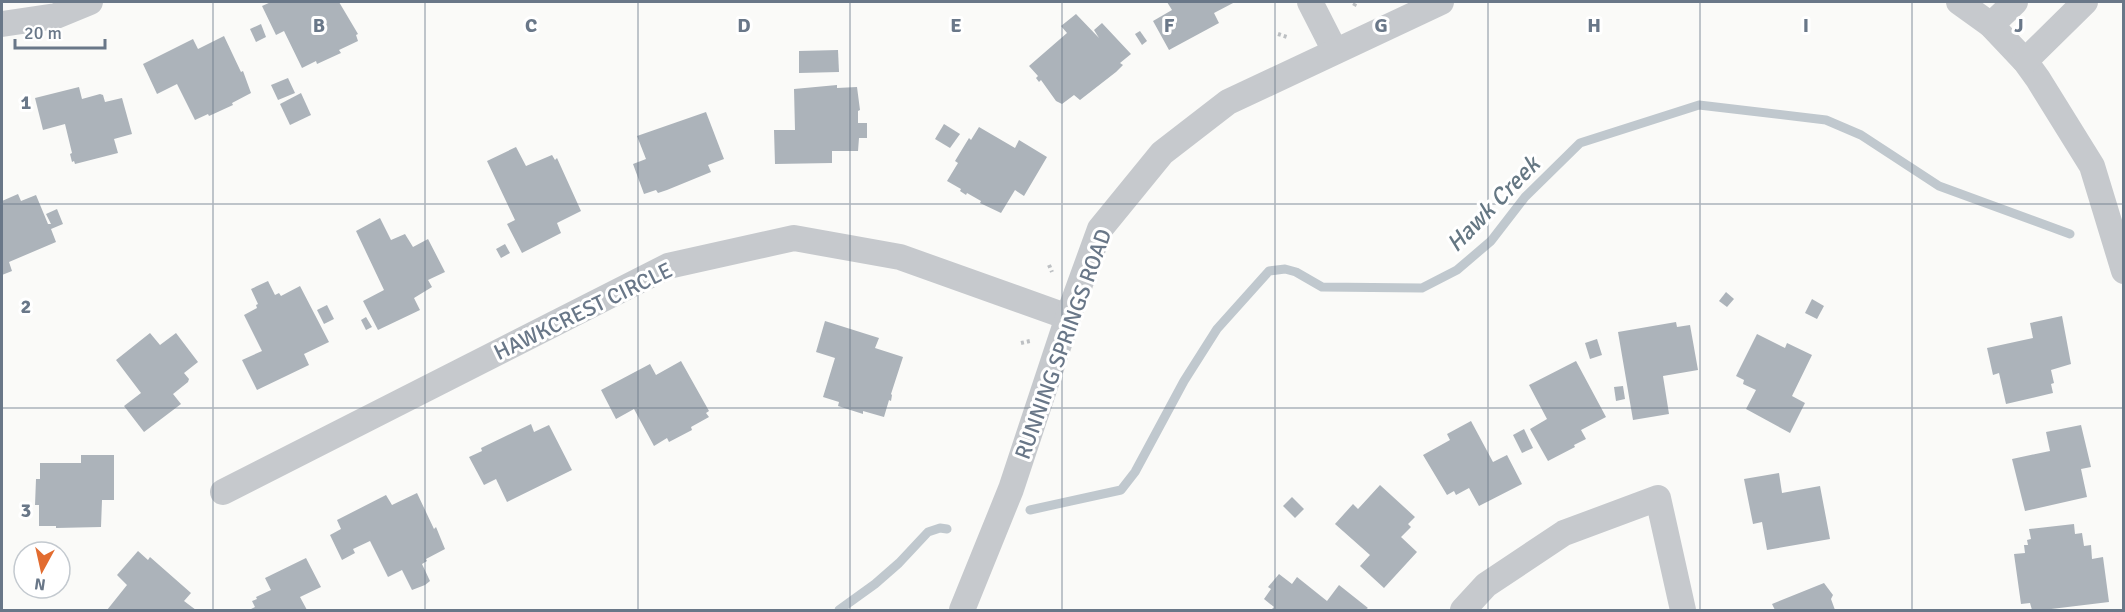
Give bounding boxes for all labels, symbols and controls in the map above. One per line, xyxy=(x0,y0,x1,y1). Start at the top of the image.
scale bar xyxy=(15,12,105,50)
text: B xyxy=(313,13,325,38)
text: C xyxy=(525,13,537,38)
text: D xyxy=(737,13,751,38)
text: E xyxy=(950,13,962,38)
text: F xyxy=(1164,13,1175,38)
text: G xyxy=(1374,13,1388,38)
text: H xyxy=(1587,13,1601,38)
text: I xyxy=(1803,13,1809,38)
text: J xyxy=(2014,13,2024,38)
text: 20 m xyxy=(24,22,62,44)
text: 1 xyxy=(21,90,32,115)
water label: Hawk Creek xyxy=(1440,148,1547,258)
street label: RUNNING SPRINGS ROAD xyxy=(1009,225,1117,463)
street label: HAWKCREST CIRCLE xyxy=(489,256,677,366)
text: 2 xyxy=(21,294,31,319)
text: 3 xyxy=(21,498,31,523)
north arrow xyxy=(12,540,72,600)
text: N xyxy=(33,573,47,595)

